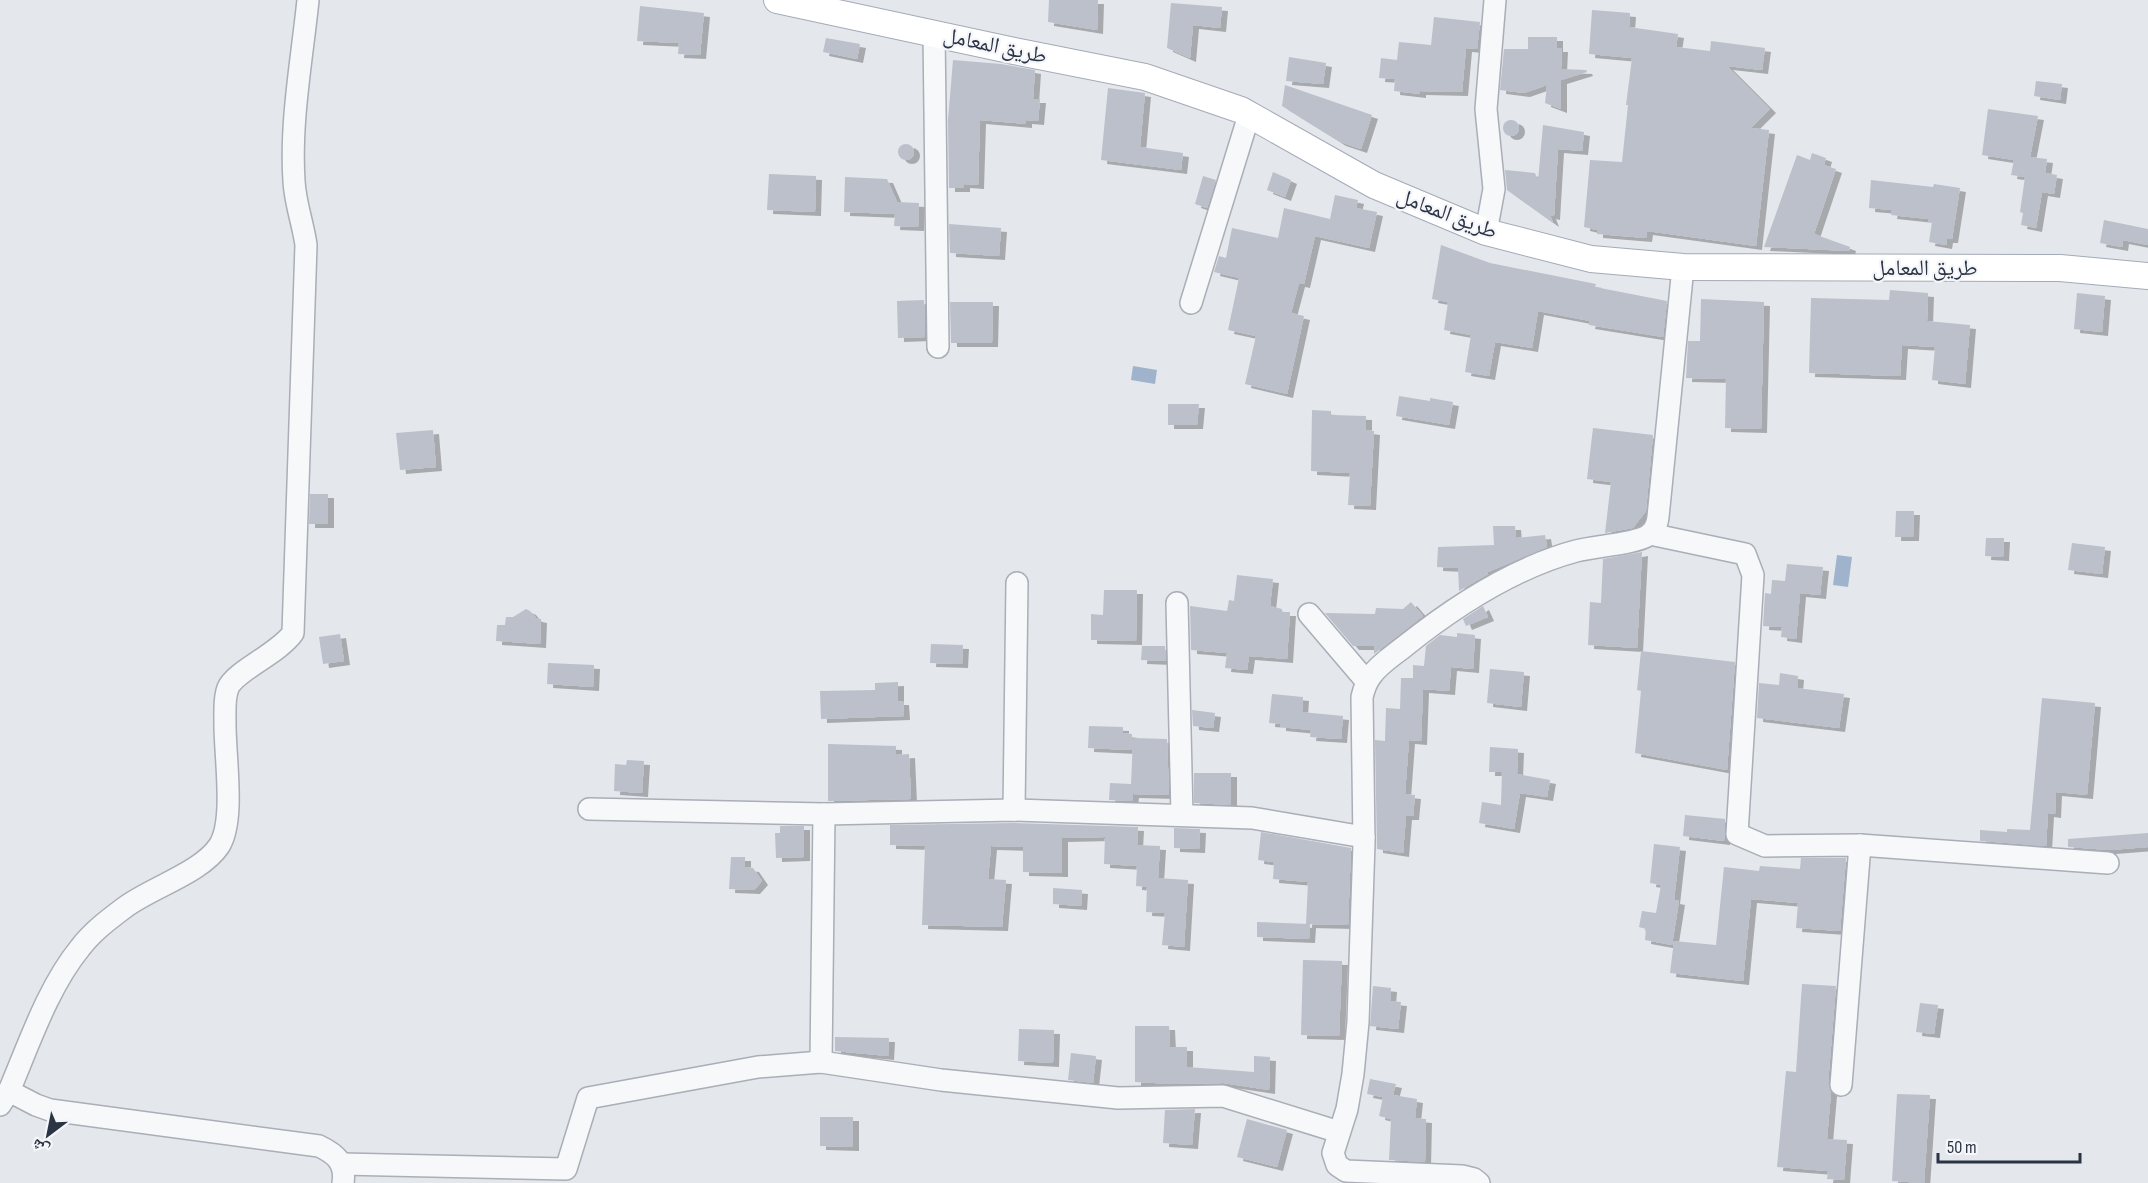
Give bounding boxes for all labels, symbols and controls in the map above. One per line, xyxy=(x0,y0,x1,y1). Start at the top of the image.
street label: طريق المعامل xyxy=(941,22,1049,70)
street label: طريق المعامل xyxy=(1393,183,1501,245)
street label: طريق المعامل xyxy=(1872,255,1978,282)
north arrow xyxy=(18,1105,78,1165)
scale bar xyxy=(1938,1126,2080,1164)
text: ش xyxy=(29,1134,53,1159)
text: 50 m xyxy=(1947,1137,1977,1158)

